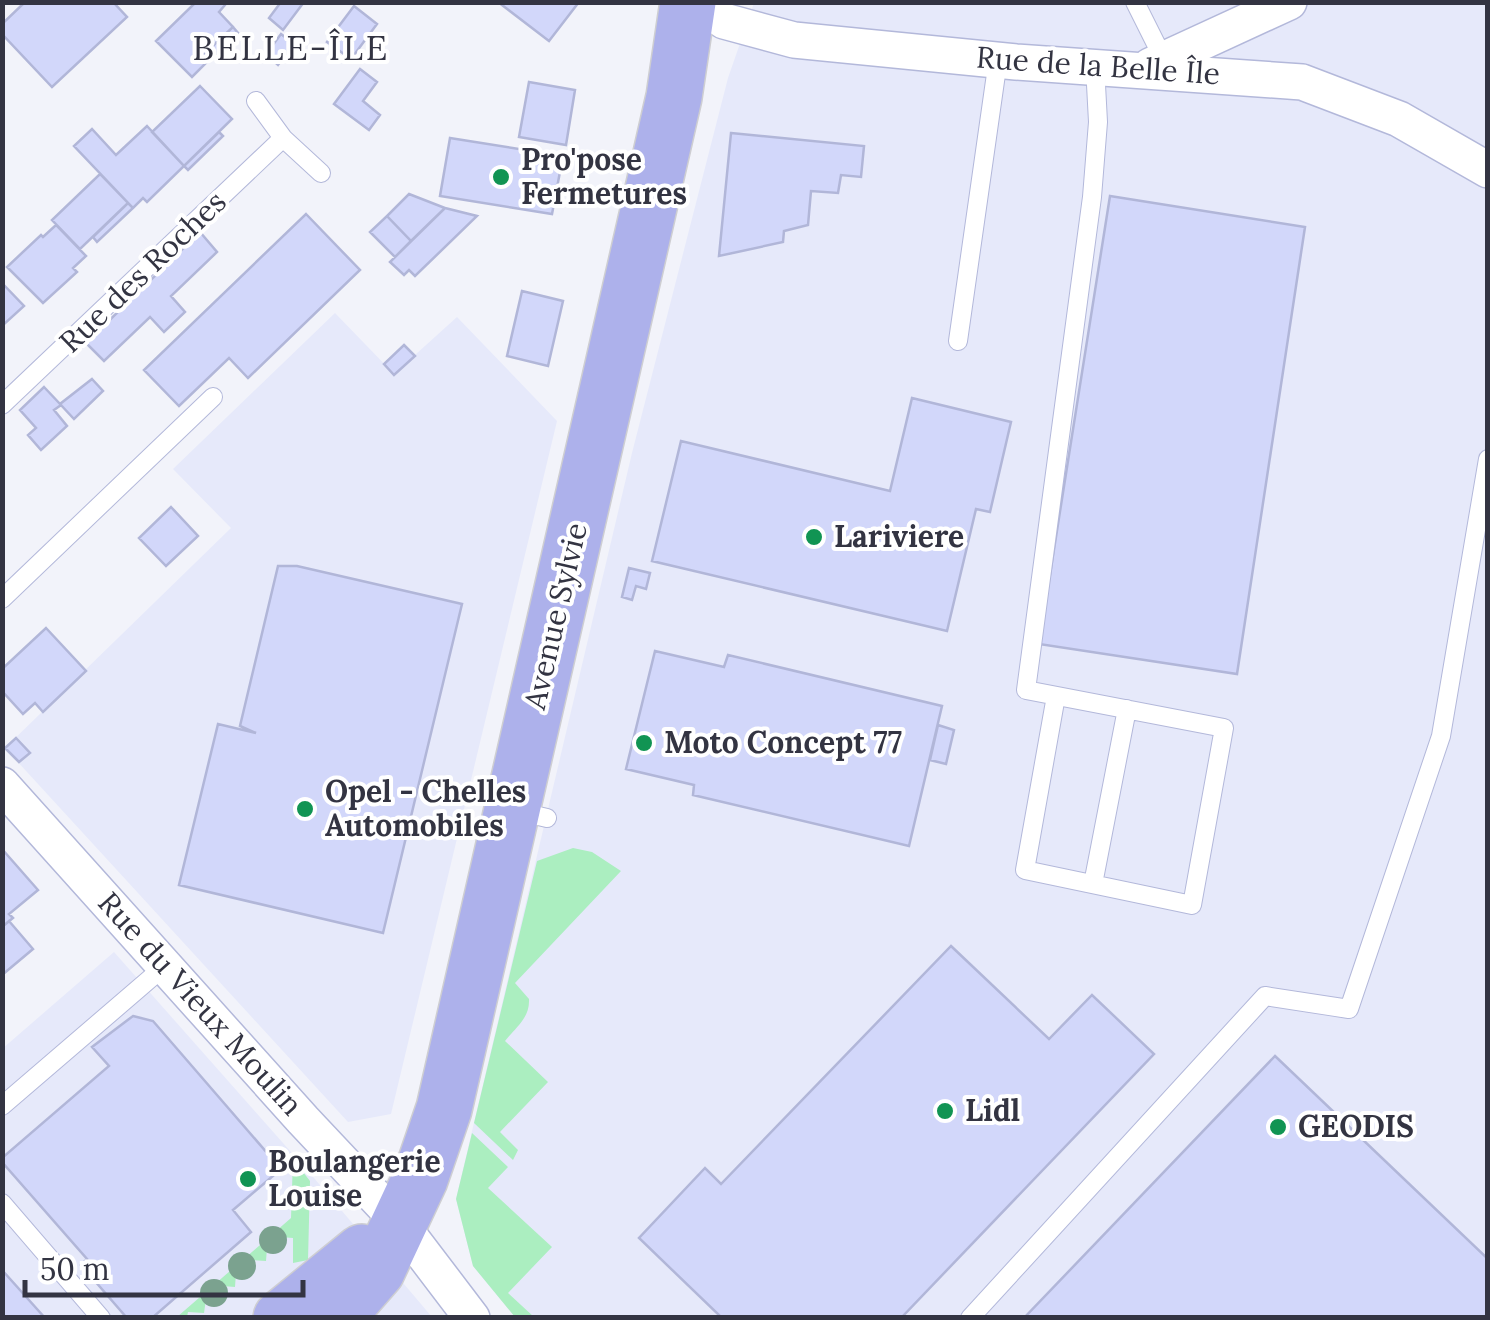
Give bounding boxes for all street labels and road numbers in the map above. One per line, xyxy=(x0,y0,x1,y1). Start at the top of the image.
street label: Rue de la Belle Île xyxy=(975,38,1221,92)
street label: Rue des Roches xyxy=(51,182,234,360)
street label: Avenue Sylvie xyxy=(515,519,596,714)
street label: Rue du Vieux Moulin xyxy=(90,884,311,1123)

